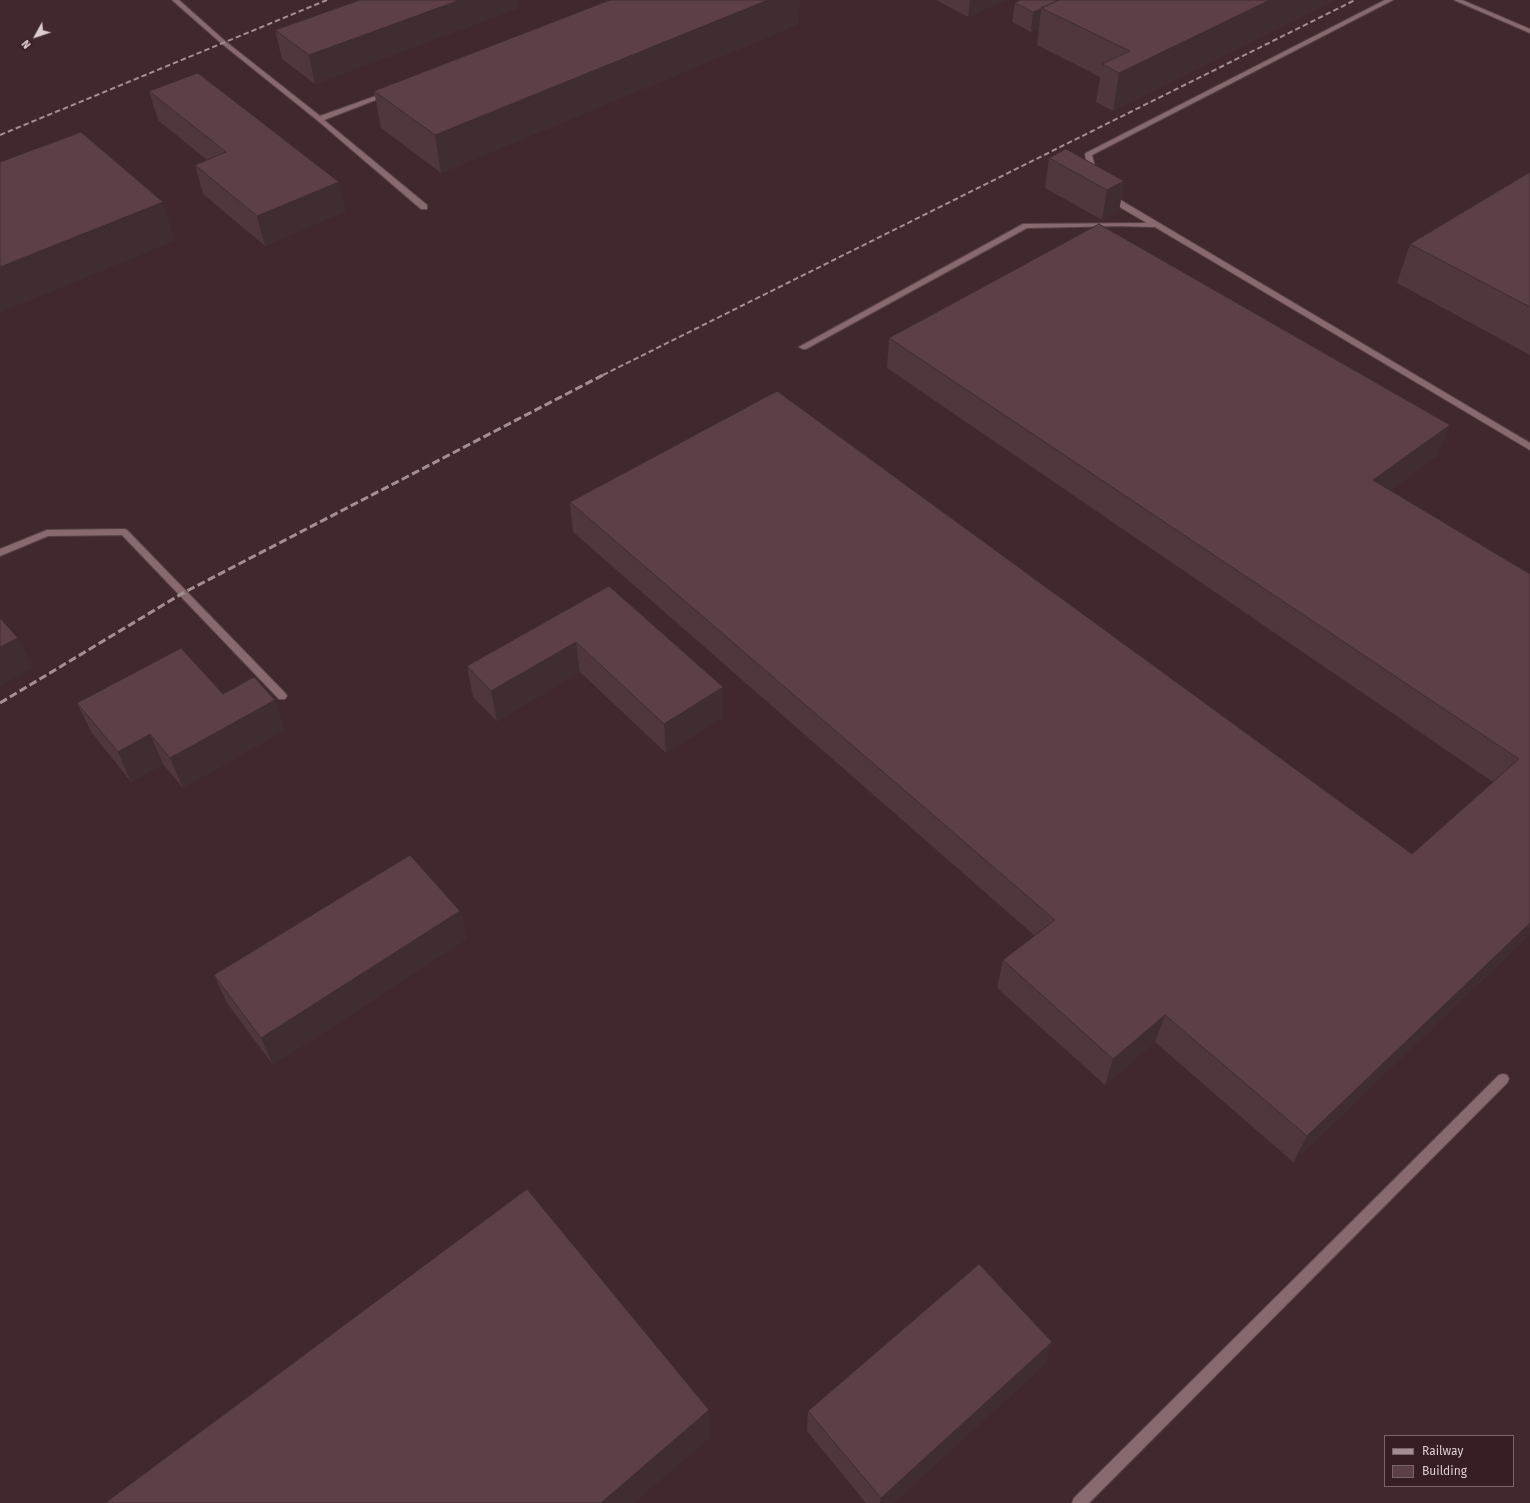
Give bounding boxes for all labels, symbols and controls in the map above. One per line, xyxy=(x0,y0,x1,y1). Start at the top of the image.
north arrow xyxy=(16,16,56,56)
text: N xyxy=(19,37,34,51)
legend xyxy=(1384,1435,1514,1487)
text: Railway xyxy=(1422,1444,1463,1458)
text: Building xyxy=(1422,1464,1467,1478)

